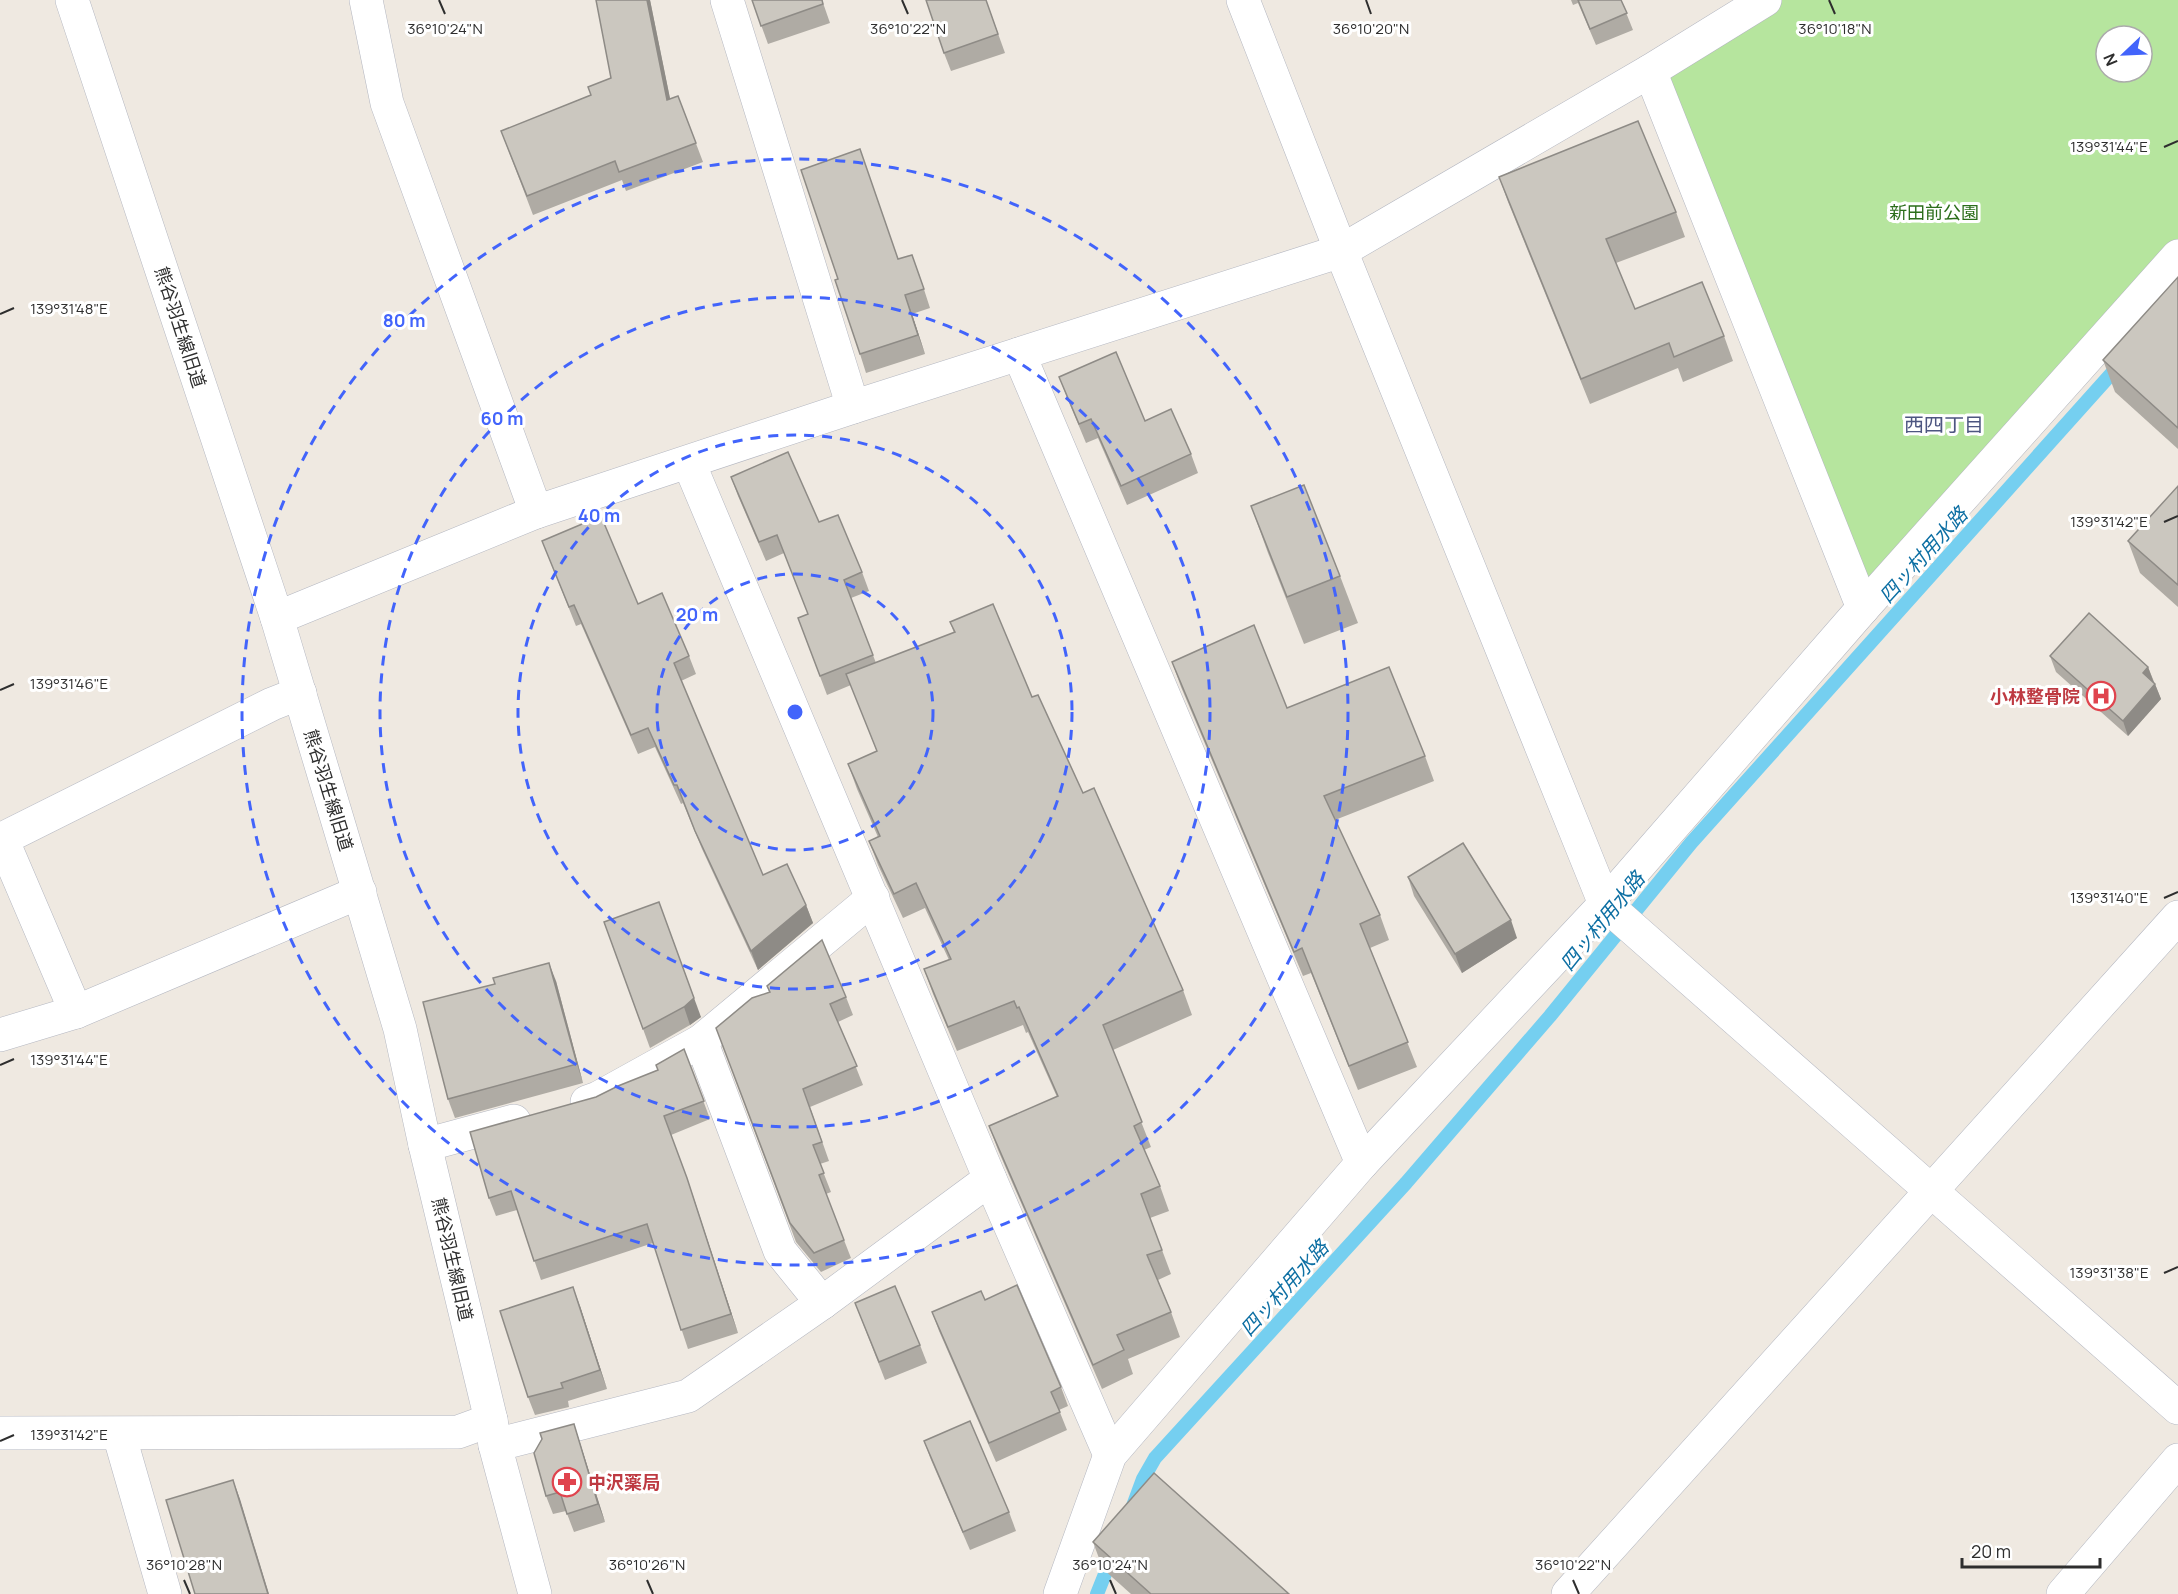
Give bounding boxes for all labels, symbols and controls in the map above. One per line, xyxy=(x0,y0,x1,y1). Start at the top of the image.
text: 36°10'24"N xyxy=(407,18,483,39)
text: 36°10'22"N xyxy=(870,18,946,39)
text: 36°10'20"N xyxy=(1333,18,1409,39)
text: 36°10'18"N xyxy=(1798,18,1872,39)
north arrow xyxy=(2094,24,2154,84)
text: N xyxy=(2098,50,2123,69)
text: 139°31'44"E xyxy=(2070,136,2148,157)
park label: 新田前公園 xyxy=(1889,200,1979,224)
street label: 熊谷羽生線旧道 xyxy=(150,263,212,391)
text: 139°31'48"E xyxy=(30,298,108,319)
text: 80 m xyxy=(383,308,425,332)
text: 60 m xyxy=(481,406,523,430)
district label: 西四丁目 xyxy=(1904,411,1984,438)
water label: 四ッ村用水路 xyxy=(1873,500,1975,609)
text: 40 m xyxy=(578,503,620,527)
text: 139°31'42"E xyxy=(2070,511,2148,532)
text: 20 m xyxy=(676,602,718,626)
text: 139°31'46"E xyxy=(30,673,108,694)
hospital icon: 小林整骨院 xyxy=(2085,680,2117,712)
place label: 小林整骨院 xyxy=(1990,684,2080,708)
centre of rings xyxy=(785,702,805,722)
street label: 熊谷羽生線旧道 xyxy=(299,726,359,854)
water label: 四ッ村用水路 xyxy=(1554,864,1652,976)
text: 139°31'40"E xyxy=(2070,887,2148,908)
text: 139°31'44"E xyxy=(30,1049,108,1070)
street label: 熊谷羽生線旧道 xyxy=(427,1195,479,1323)
water label: 四ッ村用水路 xyxy=(1234,1233,1336,1342)
text: 139°31'38"E xyxy=(2070,1262,2148,1283)
text: 139°31'42"E xyxy=(30,1424,108,1445)
pharmacy icon: 中沢薬局 xyxy=(551,1466,583,1498)
place label: 中沢薬局 xyxy=(588,1470,660,1494)
scale bar xyxy=(1962,1531,2100,1569)
text: 20 m xyxy=(1971,1539,2011,1563)
text: 36°10'28"N xyxy=(146,1554,222,1575)
text: 36°10'26"N xyxy=(609,1554,685,1575)
text: 36°10'24"N xyxy=(1072,1554,1148,1575)
text: 36°10'22"N xyxy=(1535,1554,1611,1575)

